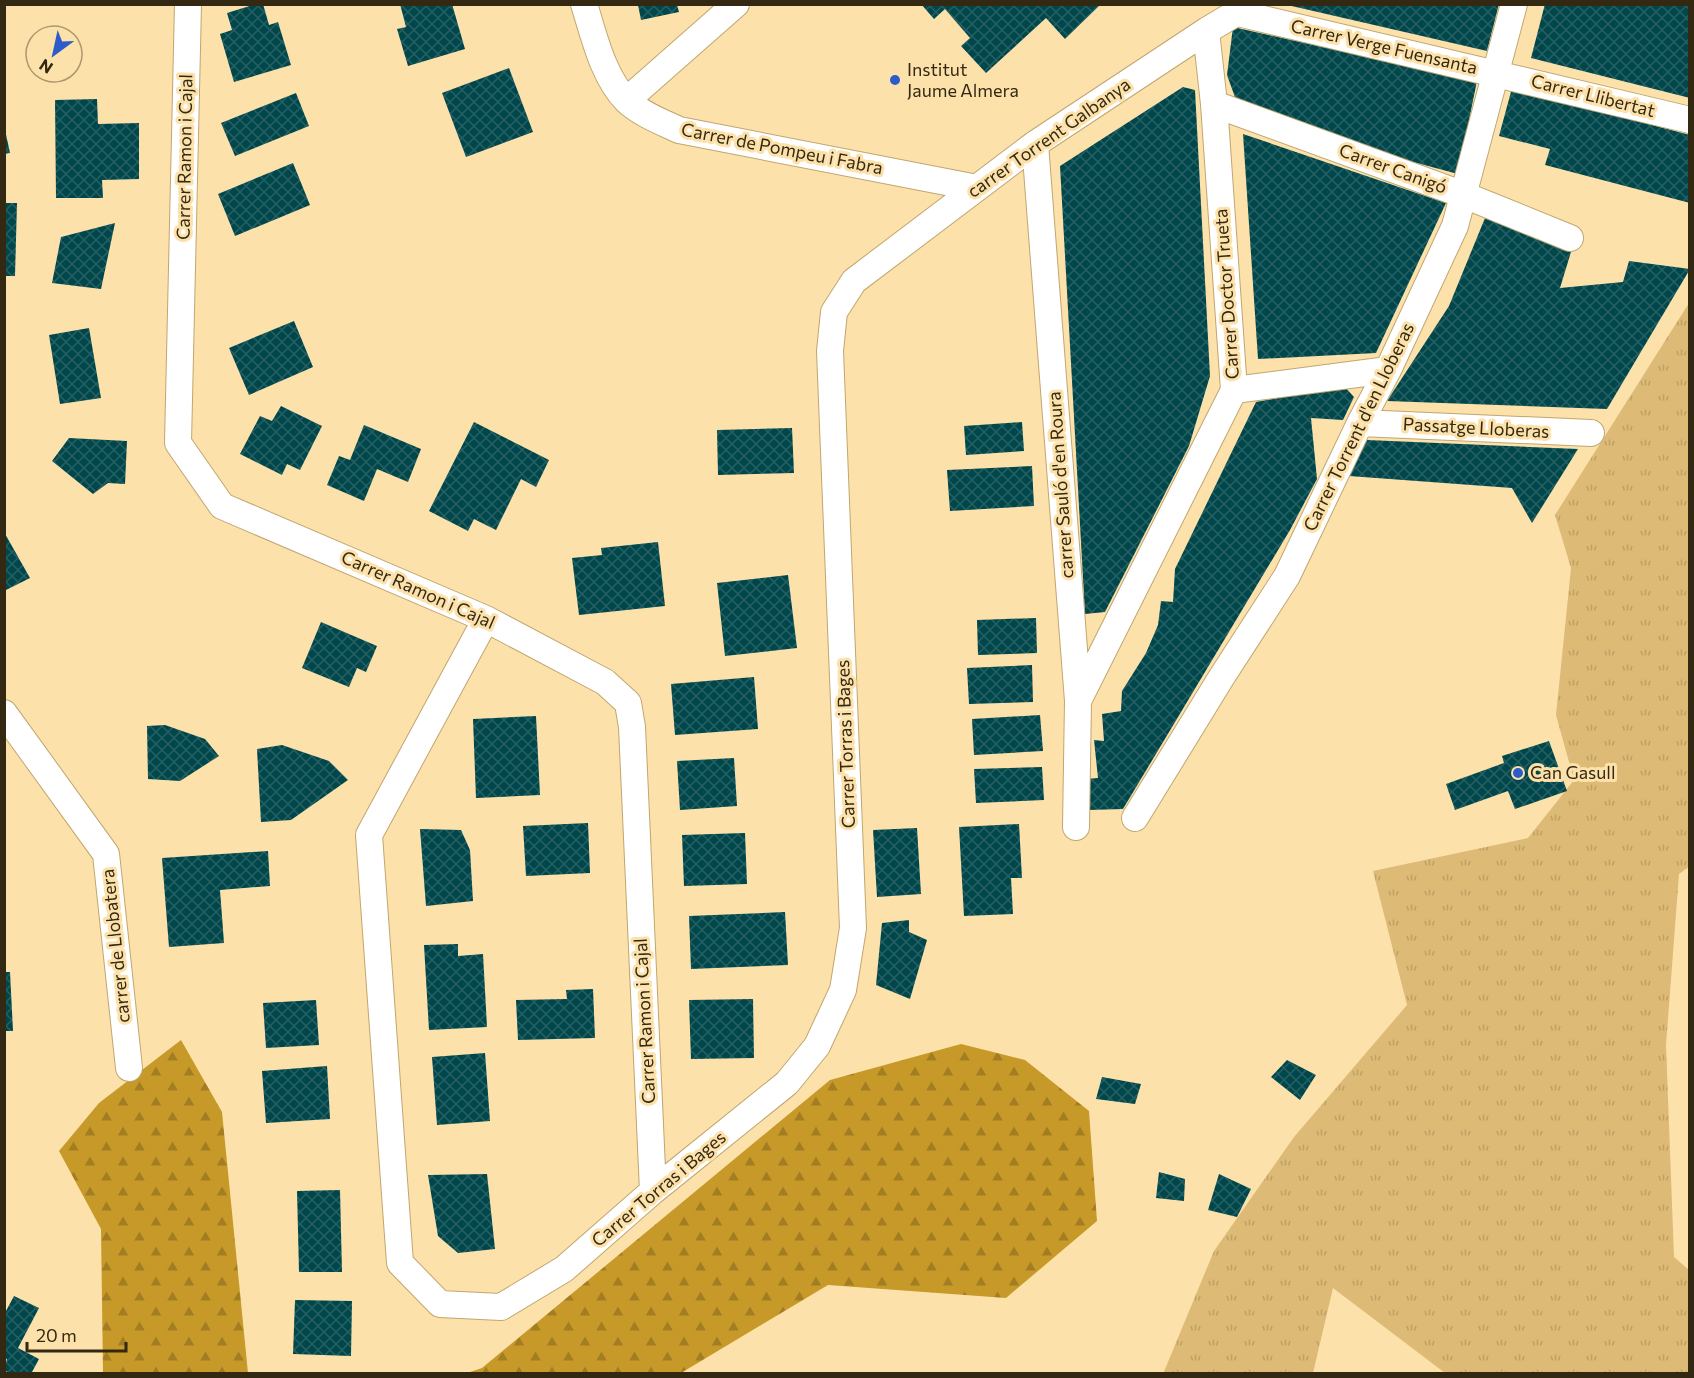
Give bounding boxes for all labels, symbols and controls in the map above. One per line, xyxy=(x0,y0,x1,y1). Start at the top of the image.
street label: Carrer Verge Fuensanta xyxy=(1289,14,1480,78)
north arrow xyxy=(24,24,84,84)
text: N xyxy=(35,56,56,78)
place label: Institut Jaume Almera xyxy=(907,58,1019,101)
street label: Carrer Llibertat xyxy=(1529,69,1658,121)
marker: Institut Jaume Almera xyxy=(888,73,902,87)
street label: carrer Torrent Galbanya xyxy=(963,73,1134,202)
street label: Carrer Ramon i Cajal xyxy=(172,74,196,240)
street label: Carrer de Pompeu i Fabra xyxy=(680,118,885,178)
street label: Carrer Canigó xyxy=(1337,138,1450,198)
street label: Carrer Doctor Trueta xyxy=(1209,208,1243,380)
street label: Carrer Torrent d'en Lloberas xyxy=(1298,319,1418,534)
street label: carrer Sauló d'en Roura xyxy=(1042,391,1078,579)
street label: Passatge Lloberas xyxy=(1402,412,1550,442)
street label: Carrer Ramon i Cajal xyxy=(338,545,499,633)
street label: Carrer Torras i Bages xyxy=(831,659,859,829)
place label: Can Gasull xyxy=(1530,761,1616,783)
marker: Can Gasull xyxy=(1511,766,1525,780)
street label: carrer de Llobatera xyxy=(96,868,134,1024)
street label: Carrer Ramon i Cajal xyxy=(629,938,659,1105)
street label: Carrer Torras i Bages xyxy=(587,1126,730,1251)
scale bar xyxy=(27,1315,126,1353)
text: 20 m xyxy=(36,1324,77,1346)

